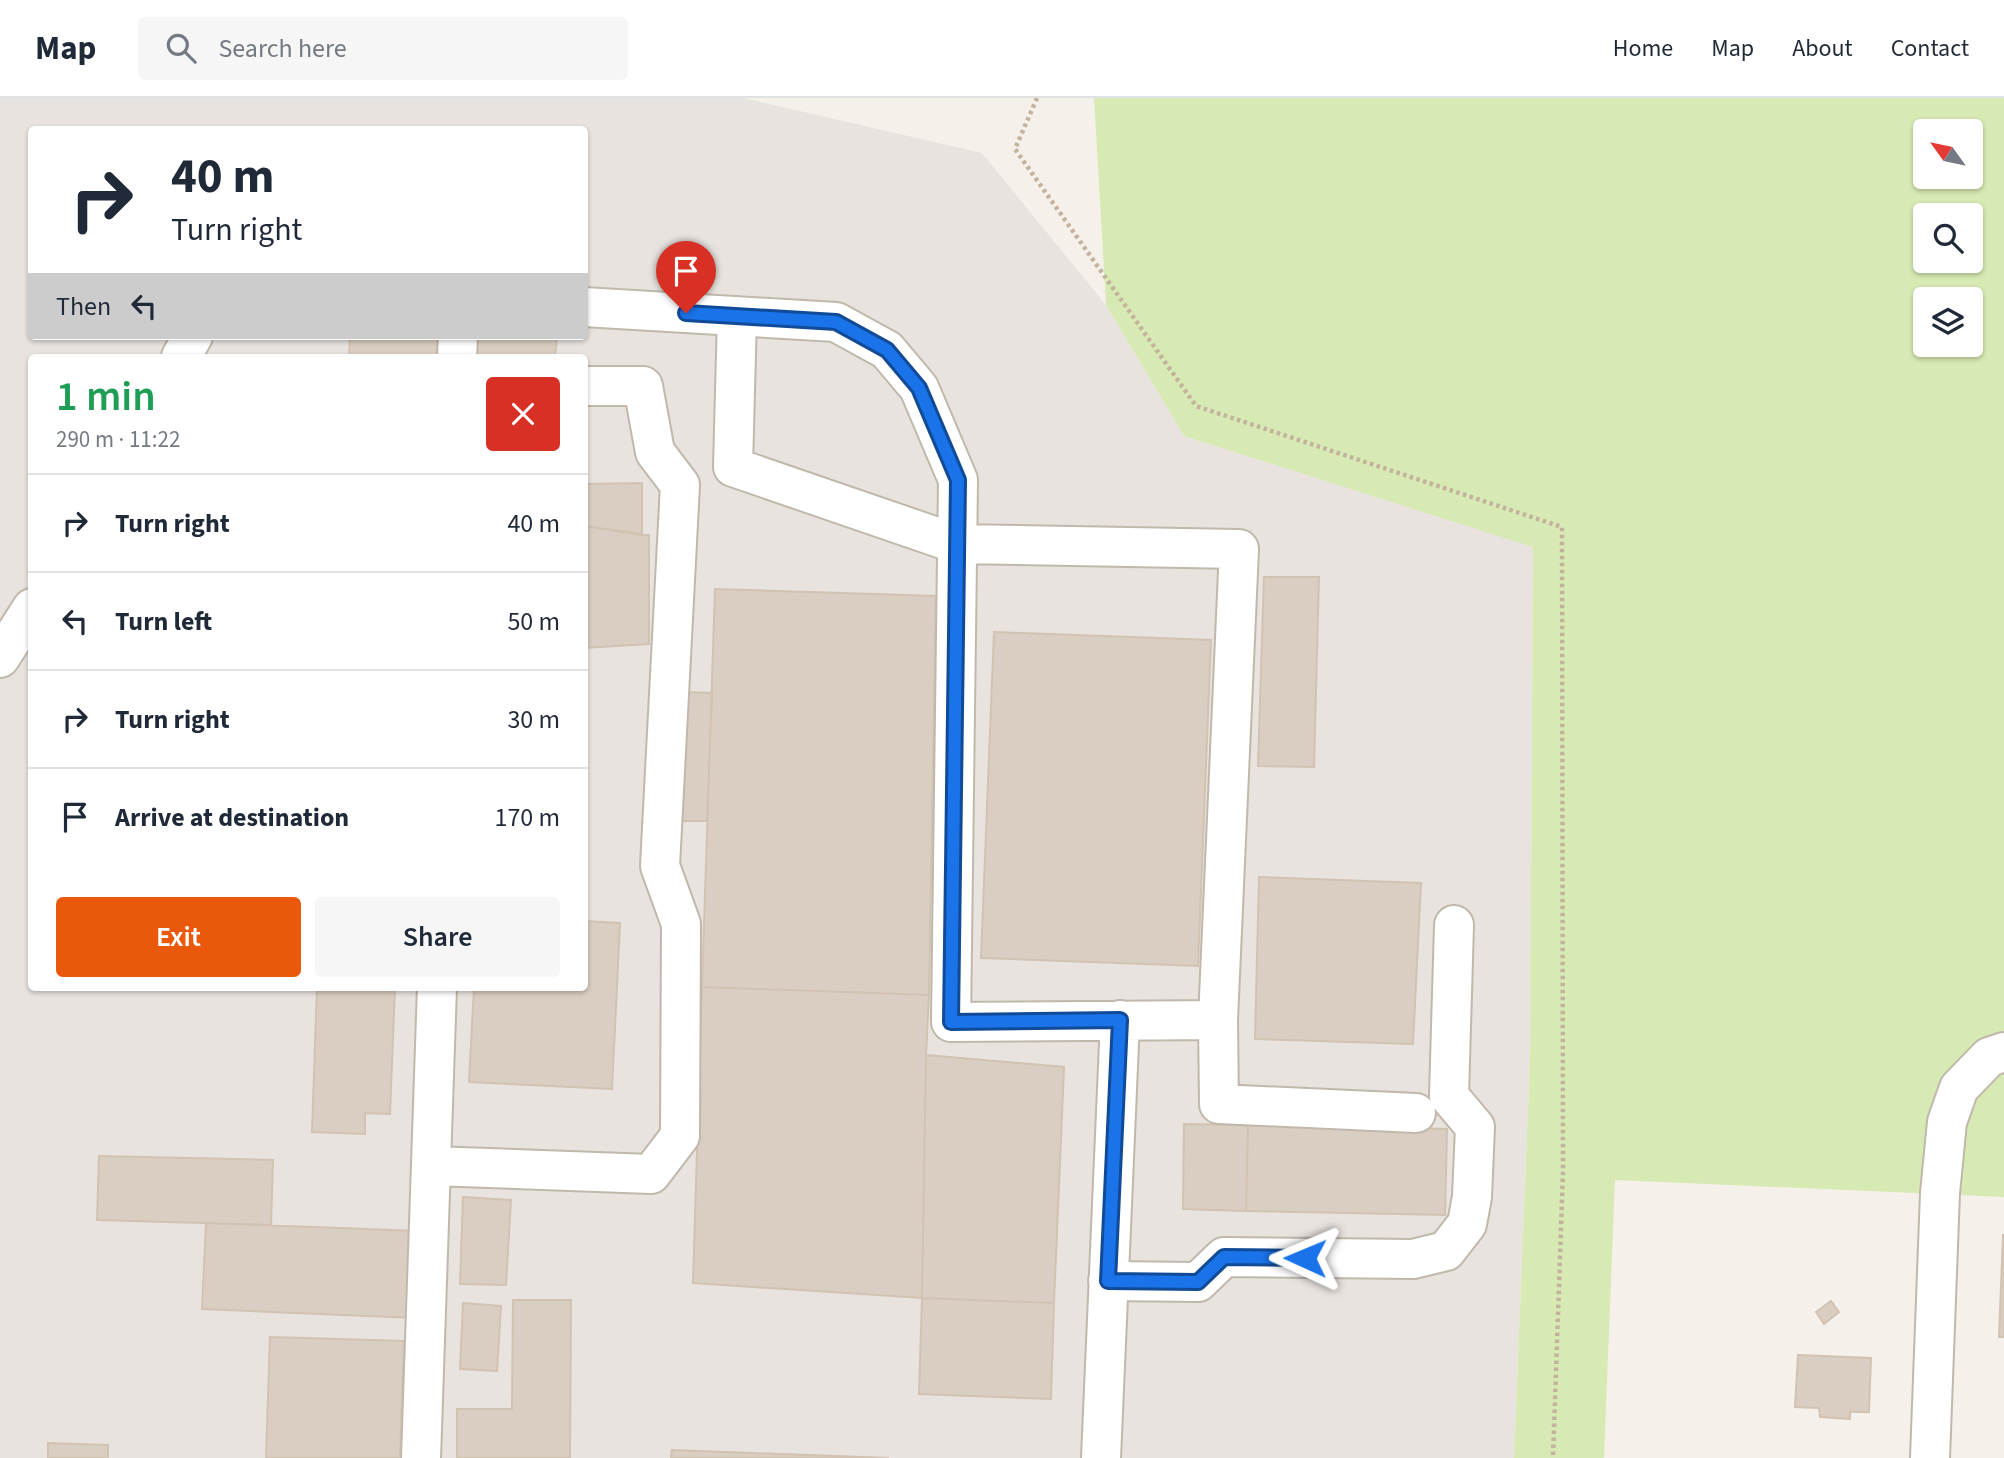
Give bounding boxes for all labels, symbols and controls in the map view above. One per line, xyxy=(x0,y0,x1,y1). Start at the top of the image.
search box xyxy=(138,17,628,80)
text: Map xyxy=(35,25,96,72)
icon: search xyxy=(162,29,200,67)
text: Search here xyxy=(218,30,347,67)
text: Home xyxy=(1613,31,1673,66)
text: Map xyxy=(1711,31,1754,66)
text: About xyxy=(1792,31,1853,66)
text: Contact xyxy=(1891,31,1969,66)
north arrow xyxy=(1913,119,1983,189)
map controls xyxy=(1913,119,1983,357)
text: 40 m xyxy=(171,142,275,212)
icon: right xyxy=(56,154,147,245)
button: search xyxy=(1913,203,1983,273)
text: Turn right xyxy=(171,207,302,253)
pin xyxy=(656,241,716,313)
icon: arrive xyxy=(667,252,705,290)
icon: left xyxy=(125,287,163,325)
button: layers xyxy=(1913,287,1983,357)
text: Then xyxy=(56,288,111,325)
text: 1 min xyxy=(56,367,156,427)
button: close xyxy=(486,377,560,451)
text: 290 m · 11:22 xyxy=(56,423,180,456)
icon: right xyxy=(56,504,94,542)
text: Turn right xyxy=(115,505,230,542)
text: 40 m xyxy=(507,505,560,542)
icon: left xyxy=(56,602,94,640)
text: Turn left xyxy=(115,603,212,640)
text: 50 m xyxy=(507,603,560,640)
icon: right xyxy=(56,700,94,738)
text: Turn right xyxy=(115,701,230,738)
text: 30 m xyxy=(507,701,560,738)
icon: arrive xyxy=(56,798,94,836)
text: Arrive at destination xyxy=(115,799,349,836)
text: 170 m xyxy=(494,799,560,836)
button: Exit xyxy=(56,897,301,977)
button: Share xyxy=(315,897,560,977)
position arrow xyxy=(1268,1221,1342,1295)

